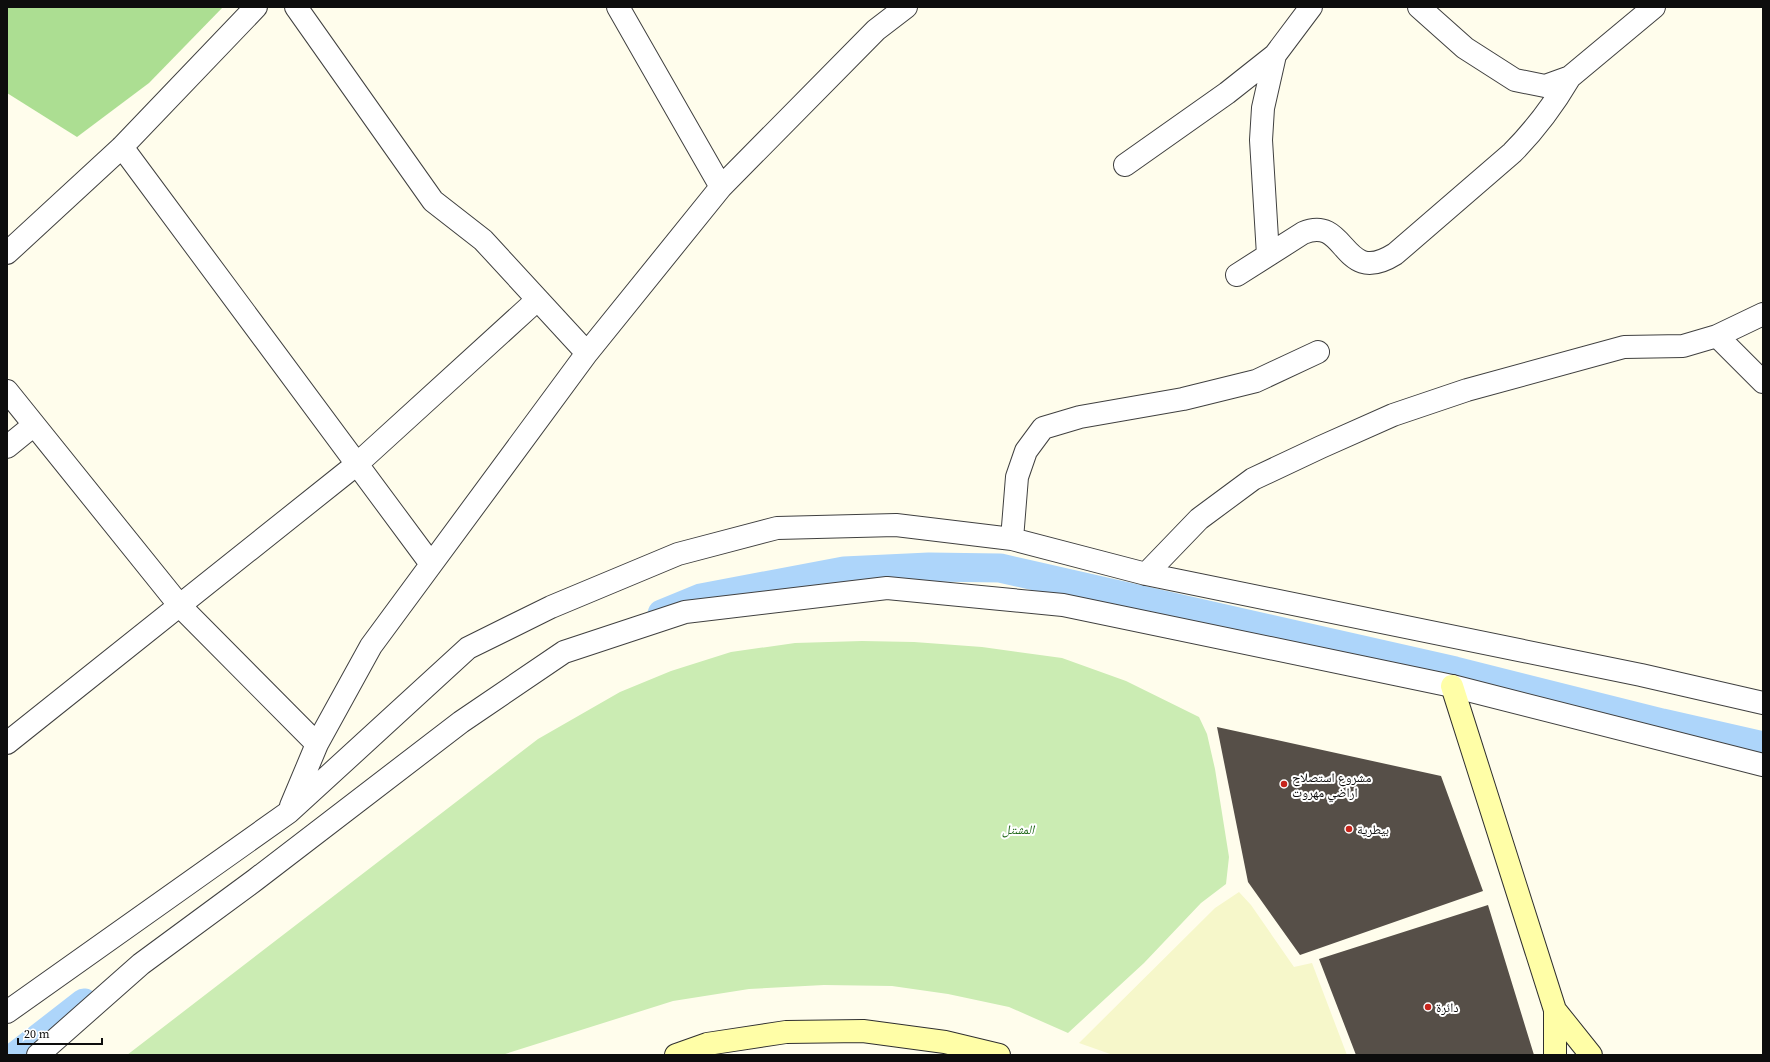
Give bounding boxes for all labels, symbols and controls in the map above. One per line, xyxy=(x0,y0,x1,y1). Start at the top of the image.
place label: مشروع استصلاح اراضي مهروت xyxy=(1292,769,1371,803)
marker: مشروع استصلاح اراضي مهروت xyxy=(1279,779,1289,789)
park label: المشتل xyxy=(1002,821,1036,838)
place label: بيطرية xyxy=(1357,821,1389,838)
marker: بيطرية xyxy=(1344,824,1354,834)
place label: دائرة xyxy=(1436,999,1459,1016)
marker: دائرة xyxy=(1423,1002,1433,1012)
scale bar xyxy=(18,1020,102,1046)
text: 20 m xyxy=(24,1026,50,1042)

